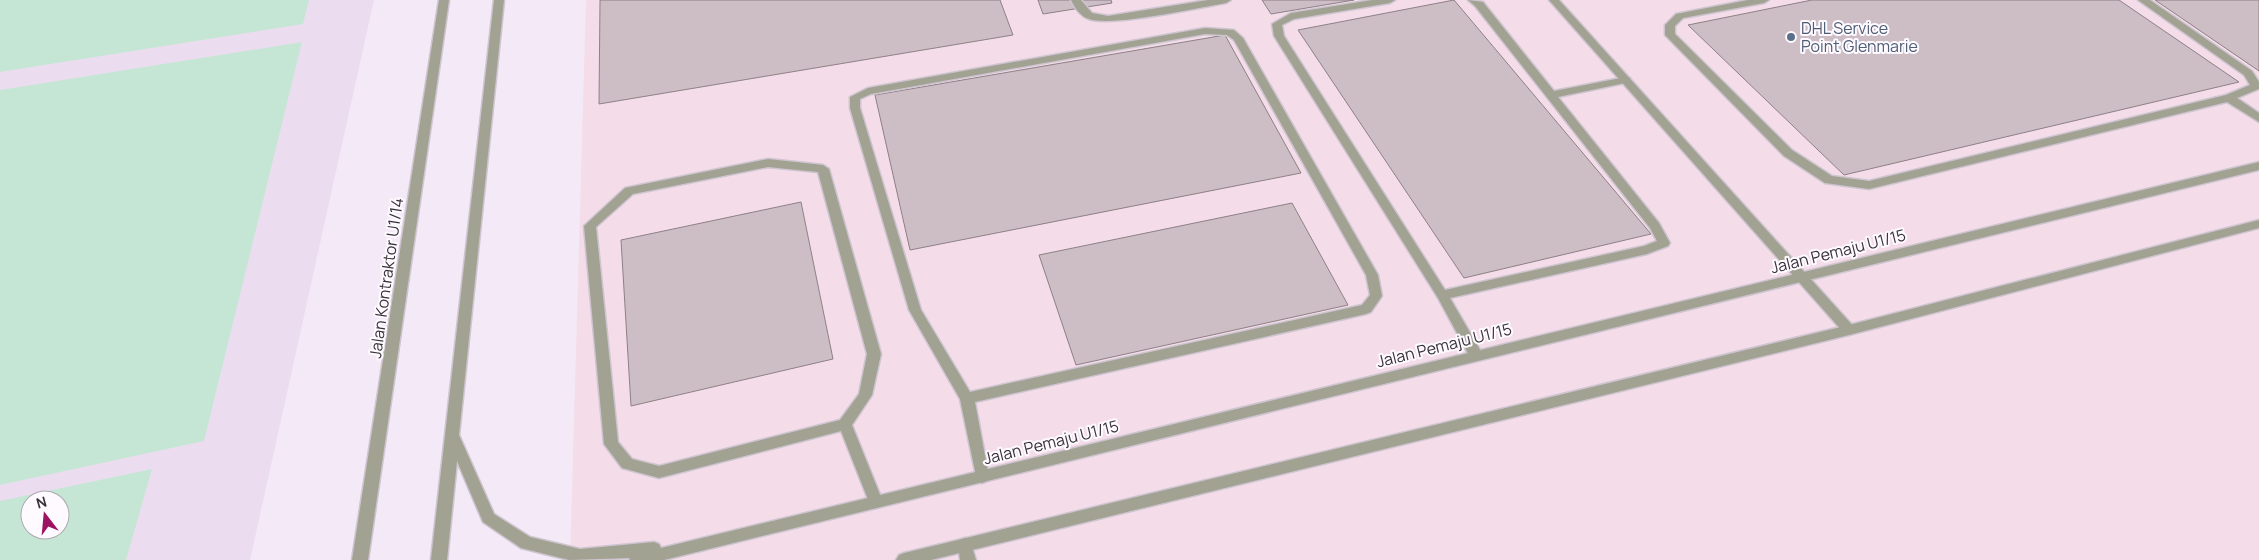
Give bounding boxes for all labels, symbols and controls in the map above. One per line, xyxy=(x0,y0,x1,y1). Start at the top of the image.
place label: DHL Service Point Glenmarie xyxy=(1801,17,1918,57)
marker: DHL Service Point Glenmarie xyxy=(1785,31,1797,43)
street label: Jalan Kontraktor U1/14 xyxy=(364,196,408,360)
street label: Jalan Pemaju U1/15 xyxy=(1768,224,1908,278)
street label: Jalan Pemaju U1/15 xyxy=(1374,318,1514,372)
street label: Jalan Pemaju U1/15 xyxy=(981,415,1121,469)
north arrow xyxy=(20,490,70,540)
text: N xyxy=(34,492,49,513)

